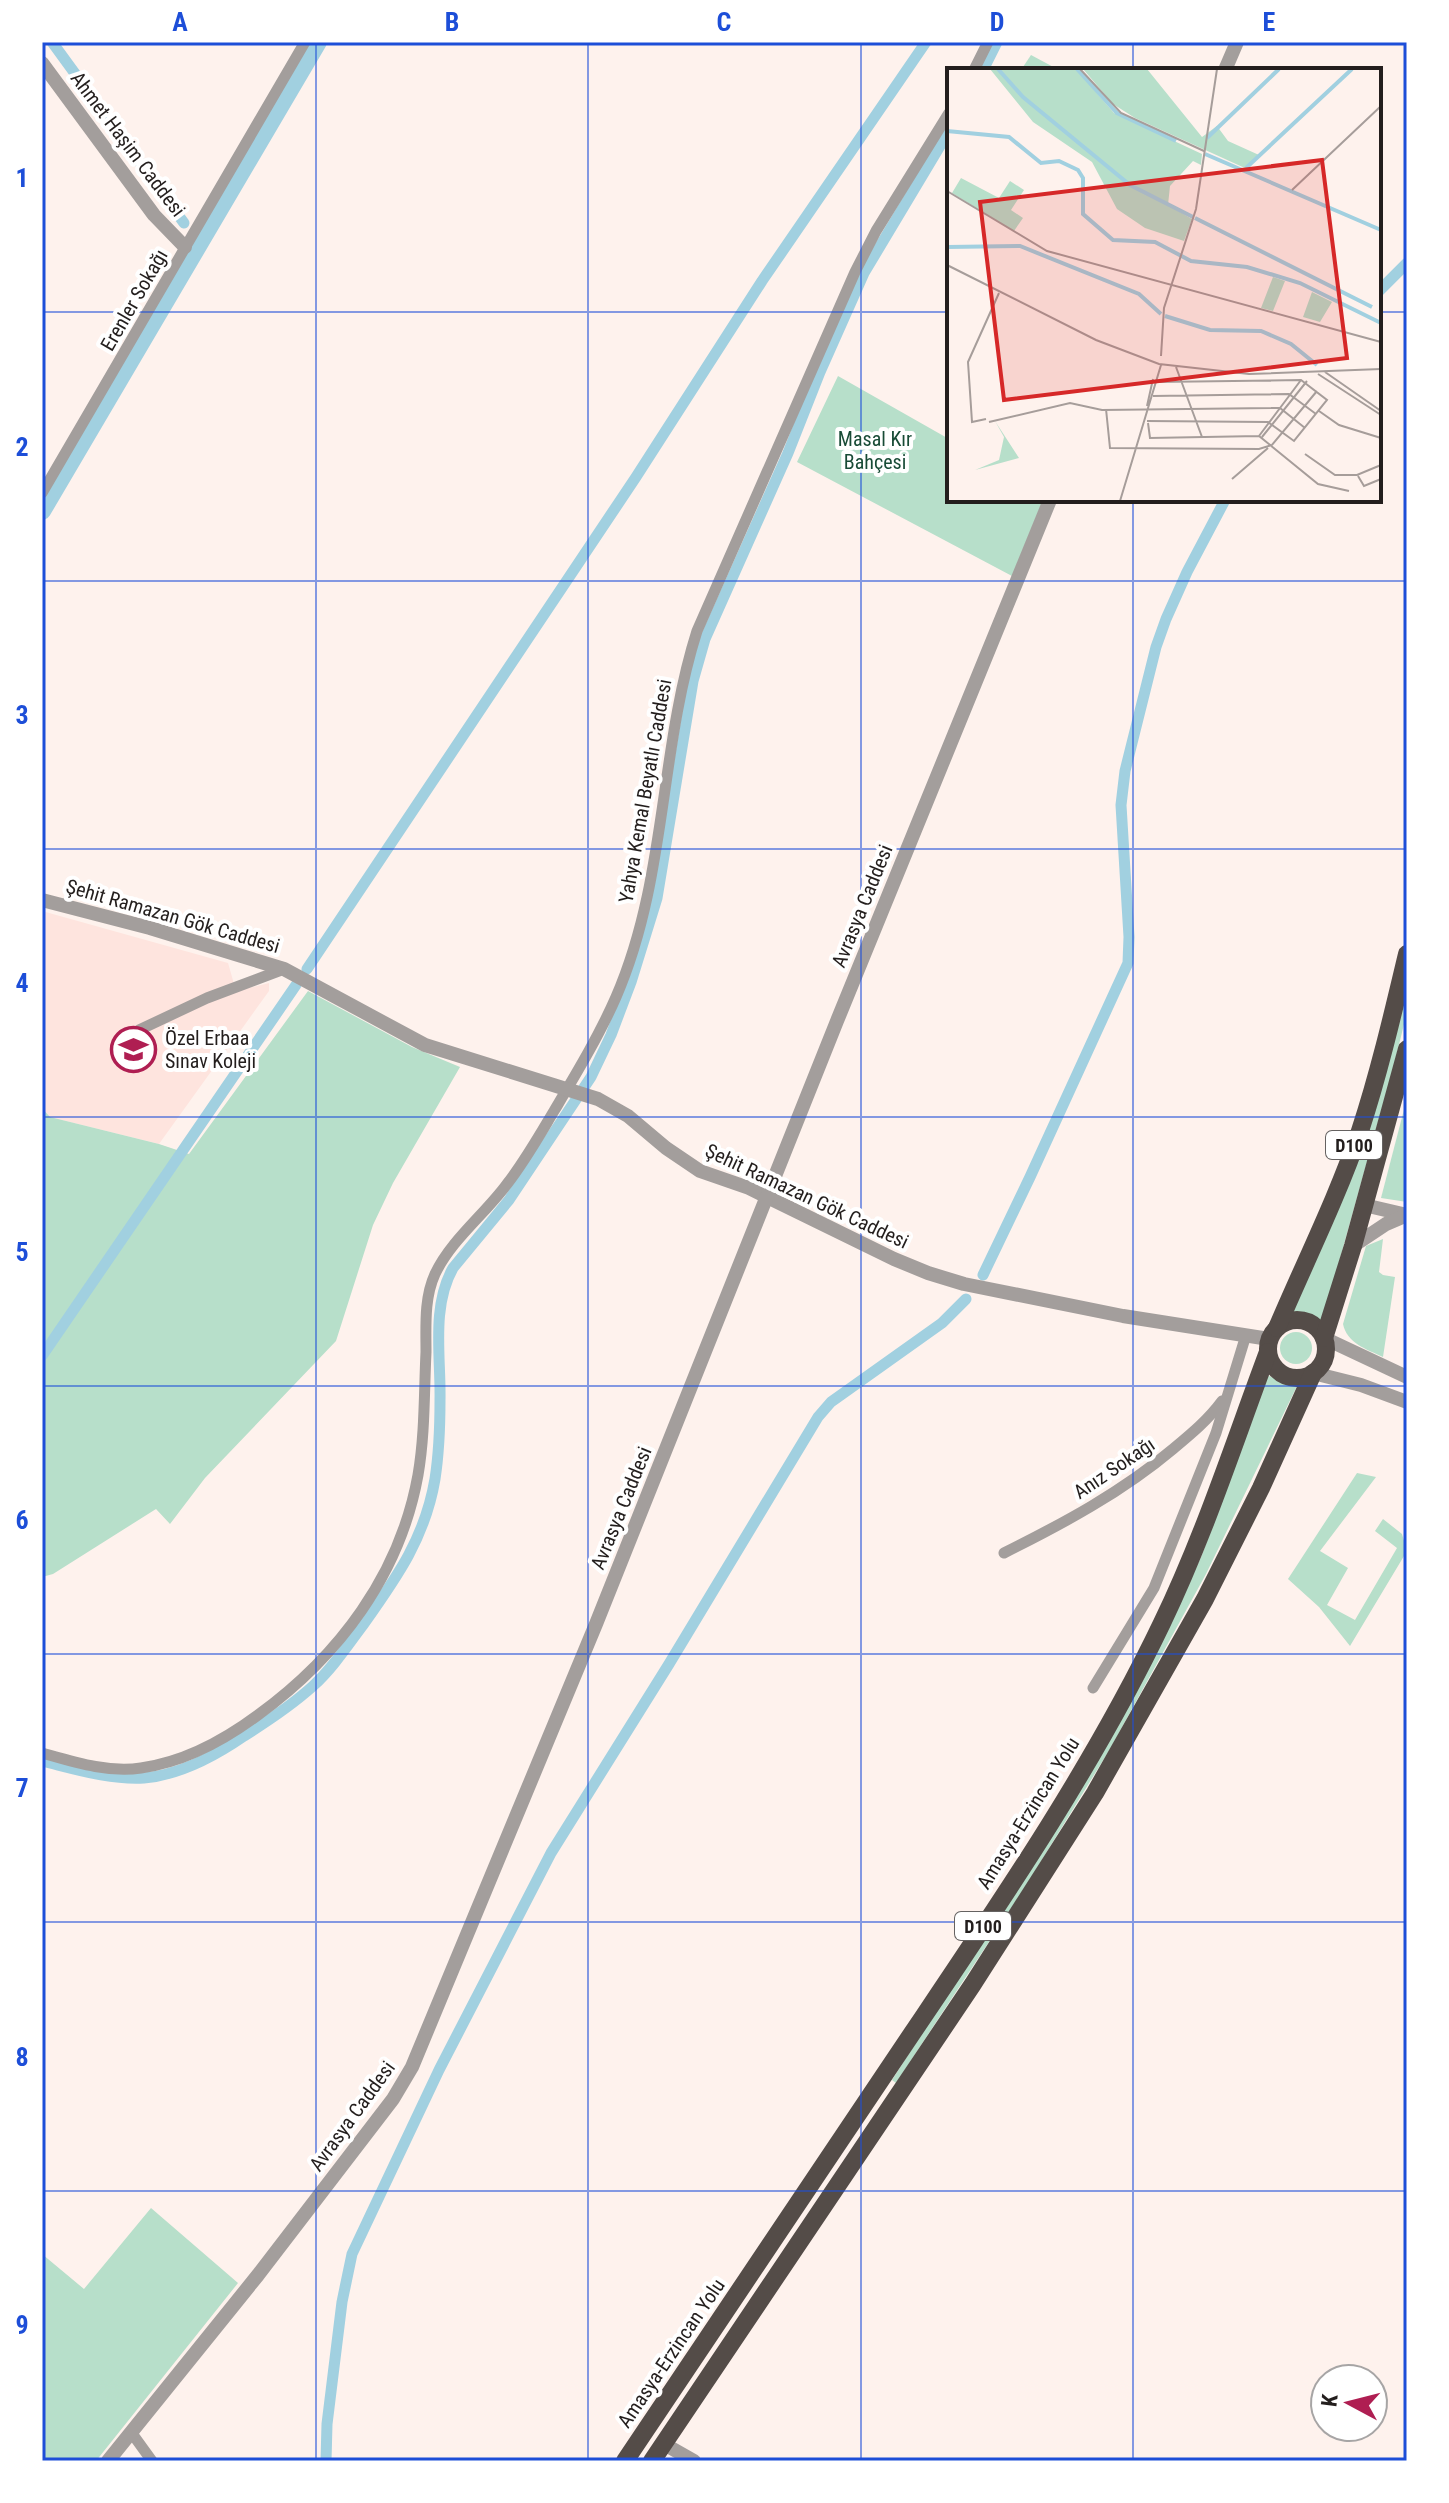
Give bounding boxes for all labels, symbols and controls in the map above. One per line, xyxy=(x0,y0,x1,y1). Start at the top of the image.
text: A xyxy=(172,7,188,37)
text: B xyxy=(445,7,459,37)
text: C xyxy=(717,7,732,37)
text: D xyxy=(990,7,1004,37)
text: E xyxy=(1263,7,1276,37)
street label: Ahmet Haşim Caddesi xyxy=(66,67,190,221)
inset map xyxy=(947,68,1381,502)
text: 1 xyxy=(15,163,29,193)
street label: Erenler Sokağı xyxy=(95,245,173,355)
park label: Masal Kır Bahçesi xyxy=(838,427,912,474)
text: 2 xyxy=(15,432,29,462)
street label: Yahya Kemal Beyatlı Caddesi xyxy=(613,677,677,905)
text: 3 xyxy=(15,700,29,730)
street label: Avrasya Caddesi xyxy=(826,841,898,971)
street label: Şehit Ramazan Gök Caddesi xyxy=(63,874,283,958)
text: 4 xyxy=(15,968,29,998)
school or university icon: Özel Erbaa Sınav Koleji xyxy=(110,1026,158,1074)
place label: Özel Erbaa Sınav Koleji xyxy=(165,1026,256,1073)
road number: D100 xyxy=(1326,1131,1382,1159)
street label: Şehit Ramazan Gök Caddesi xyxy=(702,1138,912,1254)
text: 5 xyxy=(15,1237,29,1267)
street label: Anız Sokağı xyxy=(1069,1432,1159,1504)
street label: Avrasya Caddesi xyxy=(585,1443,657,1573)
text: 6 xyxy=(15,1505,29,1535)
street label: Amasya-Erzincan Yolu xyxy=(972,1733,1084,1893)
text: 7 xyxy=(15,1773,29,1803)
road number: D100 xyxy=(955,1912,1011,1940)
text: 8 xyxy=(15,2042,29,2072)
street label: Avrasya Caddesi xyxy=(304,2056,400,2176)
street label: Amasya-Erzincan Yolu xyxy=(612,2274,730,2432)
text: 9 xyxy=(15,2310,29,2340)
north arrow xyxy=(1309,2363,1389,2443)
text: K xyxy=(1316,2392,1343,2408)

